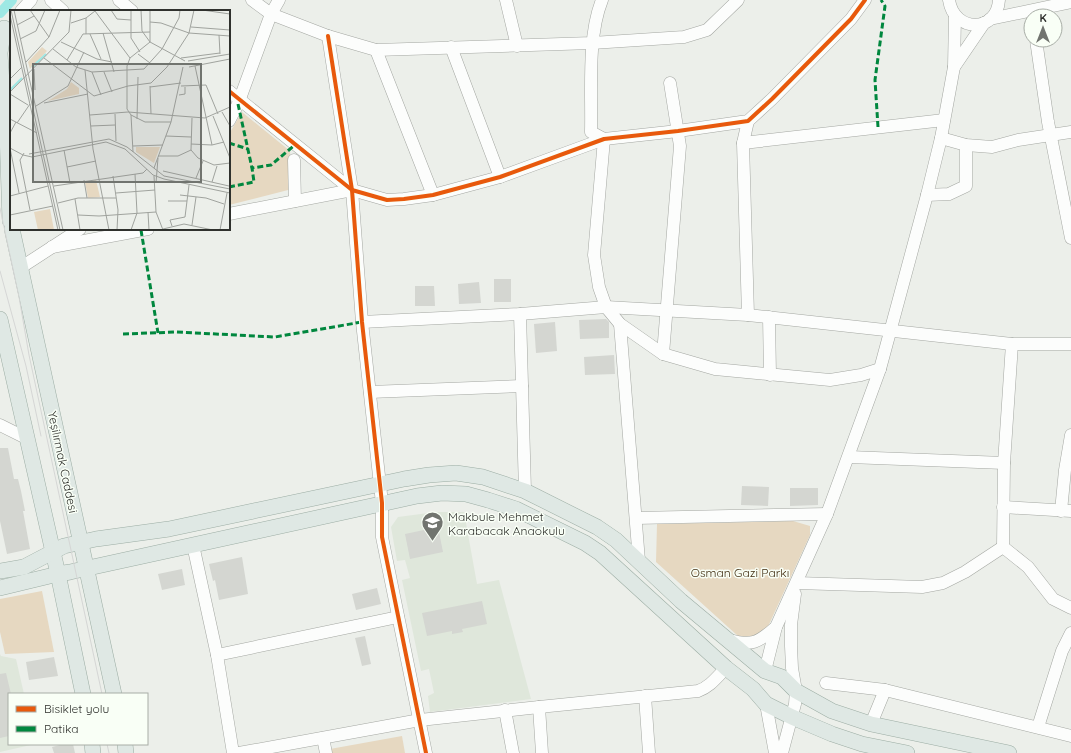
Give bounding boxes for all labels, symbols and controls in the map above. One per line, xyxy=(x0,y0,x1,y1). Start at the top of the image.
north arrow xyxy=(1023,8,1063,48)
inset map xyxy=(10,10,230,230)
text: K xyxy=(1039,11,1047,25)
street label: Yeşilırmak Caddesi xyxy=(45,410,81,514)
place label: Makbule Mehmet Karabacak Anaokulu xyxy=(448,509,565,538)
school or university icon: Makbule Mehmet Karabacak Anaokulu xyxy=(419,510,445,543)
park label: Osman Gazi Parkı xyxy=(691,565,789,580)
legend xyxy=(8,693,148,745)
text: Bisiklet yolu xyxy=(44,701,109,716)
text: Patika xyxy=(44,721,79,736)

